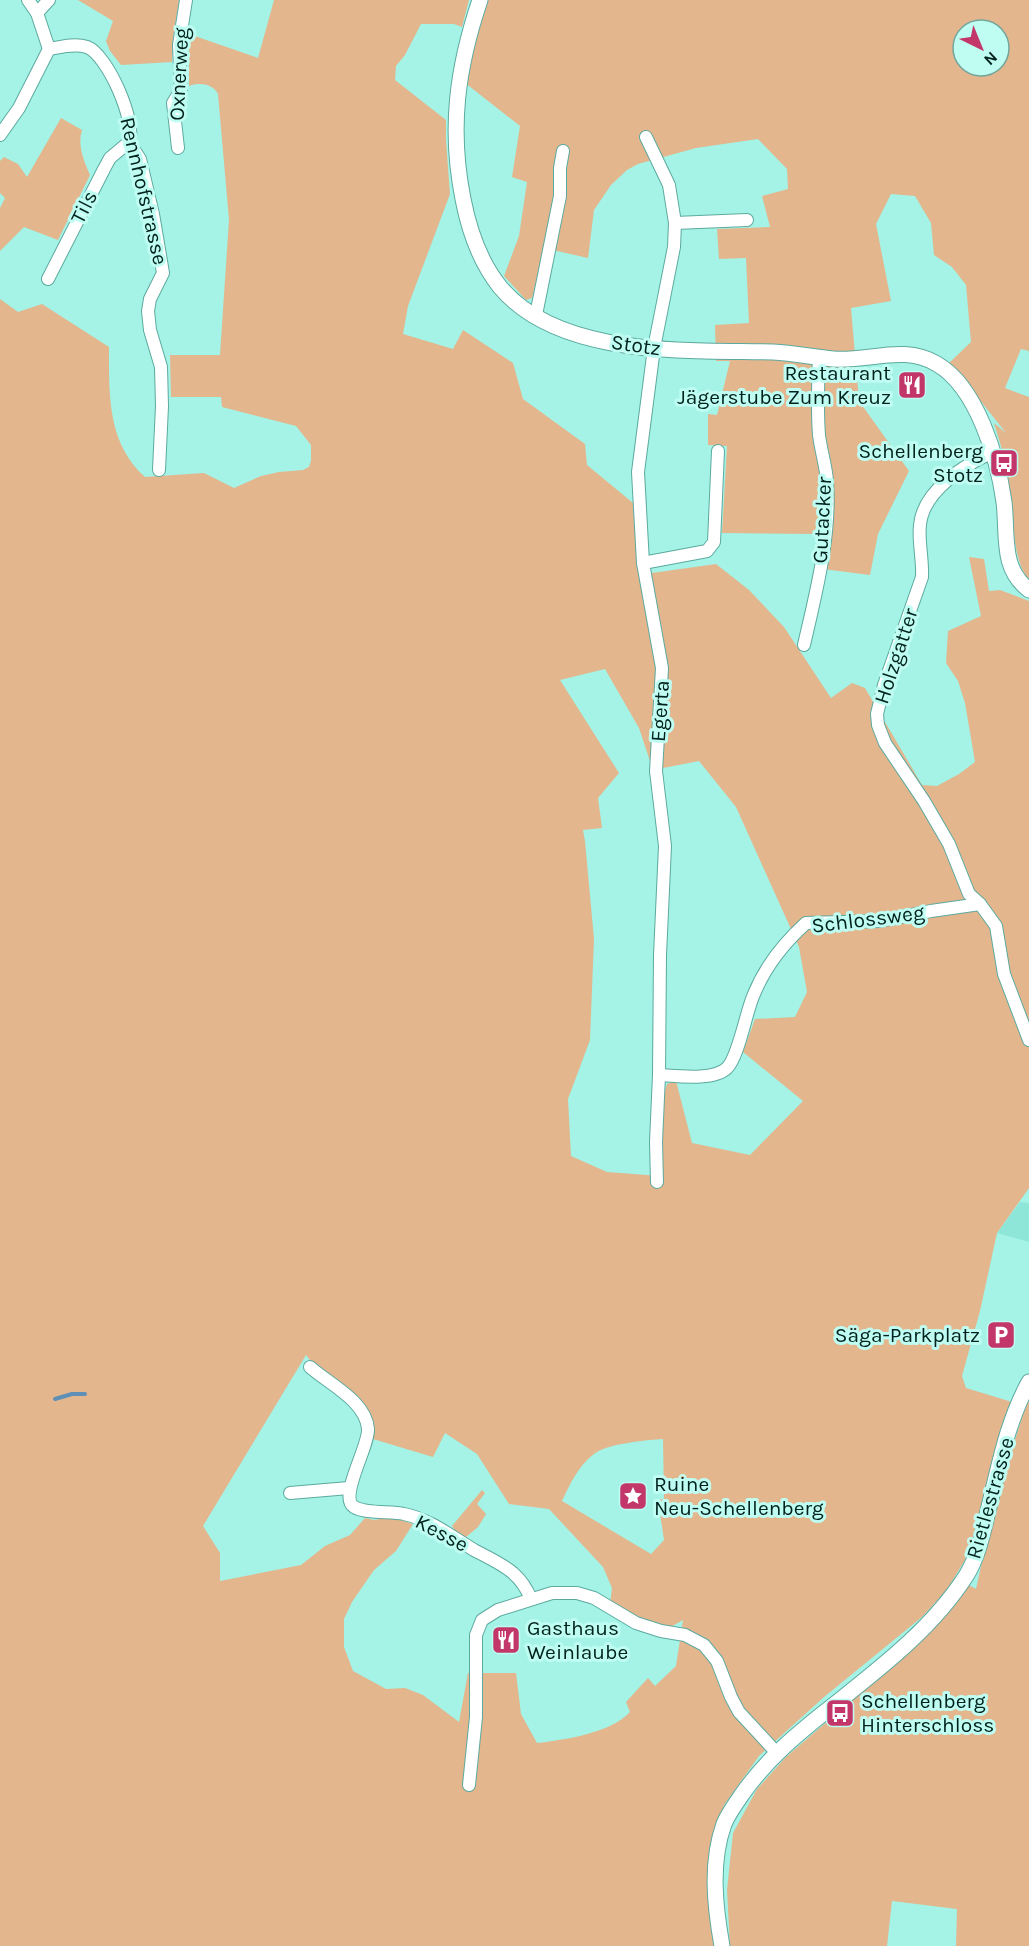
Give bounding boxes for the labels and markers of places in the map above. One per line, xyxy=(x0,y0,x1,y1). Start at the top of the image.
place label: Restaurant Jägerstube Zum Kreuz xyxy=(677,361,891,409)
restaurant icon: Restaurant Jägerstube Zum Kreuz xyxy=(896,369,928,401)
place label: Schellenberg Stotz xyxy=(858,439,983,487)
bus stop icon: Schellenberg Stotz xyxy=(988,447,1020,479)
parking icon: Säga-Parkplatz xyxy=(985,1319,1017,1351)
place label: Säga-Parkplatz xyxy=(835,1323,980,1347)
place label: Ruine Neu-Schellenberg xyxy=(654,1472,824,1520)
place icon: Ruine Neu-Schellenberg xyxy=(617,1480,649,1512)
place label: Gasthaus Weinlaube xyxy=(527,1616,628,1664)
restaurant icon: Gasthaus Weinlaube xyxy=(490,1624,522,1656)
place label: Schellenberg Hinterschloss xyxy=(861,1689,994,1737)
bus stop icon: Schellenberg Hinterschloss xyxy=(824,1697,856,1729)

